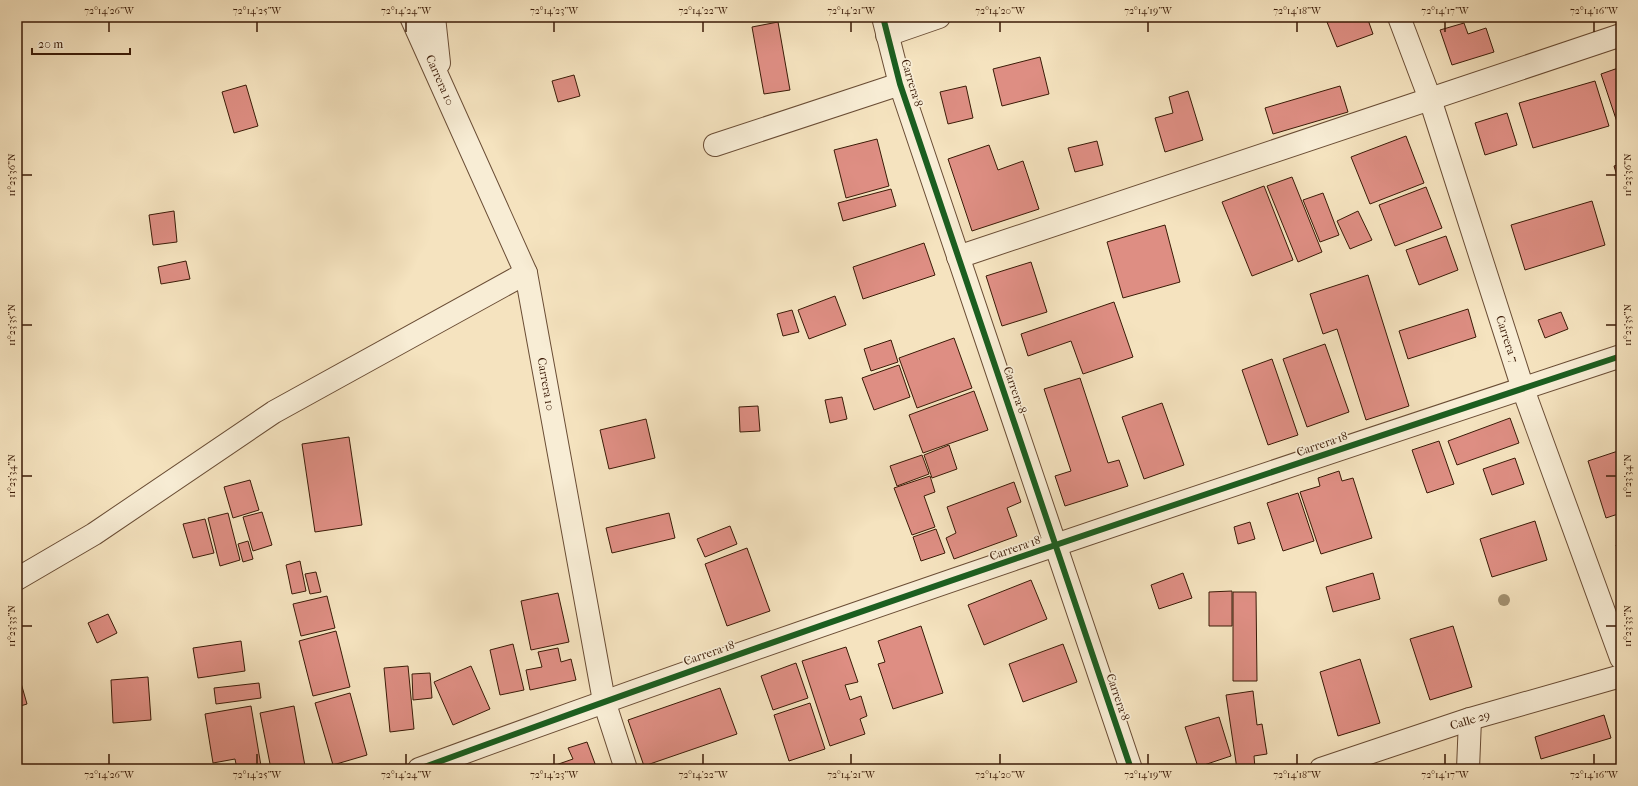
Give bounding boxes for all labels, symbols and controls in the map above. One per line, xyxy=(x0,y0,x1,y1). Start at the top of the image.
text: 72°14'26"W xyxy=(84,5,135,17)
text: 72°14'25"W xyxy=(233,5,282,17)
text: 72°14'24"W xyxy=(381,5,432,17)
text: 72°14'23"W xyxy=(530,5,579,17)
text: 72°14'22"W xyxy=(678,5,729,17)
text: 72°14'21"W xyxy=(827,5,876,17)
text: 72°14'20"W xyxy=(975,5,1026,17)
text: 72°14'19"W xyxy=(1124,5,1173,17)
text: 72°14'18"W xyxy=(1273,5,1322,17)
text: 72°14'17"W xyxy=(1421,5,1470,17)
text: 72°14'16"W xyxy=(1570,5,1619,17)
scale bar xyxy=(32,30,130,56)
text: 20 m xyxy=(38,37,63,51)
street label: Carrera 10 xyxy=(423,53,457,107)
street label: Carrera 8 xyxy=(898,58,926,108)
text: 11°23'36"N xyxy=(6,153,18,197)
text: 11°23'36"N xyxy=(1622,153,1634,197)
text: 11°23'35"N xyxy=(6,304,18,346)
text: 11°23'35"N xyxy=(1622,304,1634,346)
street label: Carrera 7 xyxy=(1493,314,1521,365)
street label: Carrera 10 xyxy=(534,356,558,412)
street label: Carrera 8 xyxy=(1000,365,1030,415)
street label: Carrera 18 xyxy=(1295,429,1349,459)
text: 11°23'34"N xyxy=(6,454,18,498)
text: 11°23'34"N xyxy=(1622,454,1634,498)
street label: Carrera 18 xyxy=(988,533,1042,563)
text: 11°23'33"N xyxy=(6,605,18,647)
text: 11°23'33"N xyxy=(1622,605,1634,647)
street label: Carrera 18 xyxy=(682,638,736,668)
street label: Carrera 8 xyxy=(1103,672,1133,722)
street label: Calle 29 xyxy=(1448,707,1492,733)
text: 72°14'26"W xyxy=(84,769,135,781)
text: 72°14'25"W xyxy=(233,769,282,781)
text: 72°14'24"W xyxy=(381,769,432,781)
text: 72°14'23"W xyxy=(530,769,579,781)
text: 72°14'22"W xyxy=(678,769,729,781)
text: 72°14'21"W xyxy=(827,769,876,781)
text: 72°14'20"W xyxy=(975,769,1026,781)
text: 72°14'19"W xyxy=(1124,769,1173,781)
text: 72°14'18"W xyxy=(1273,769,1322,781)
text: 72°14'17"W xyxy=(1421,769,1470,781)
text: 72°14'16"W xyxy=(1570,769,1619,781)

